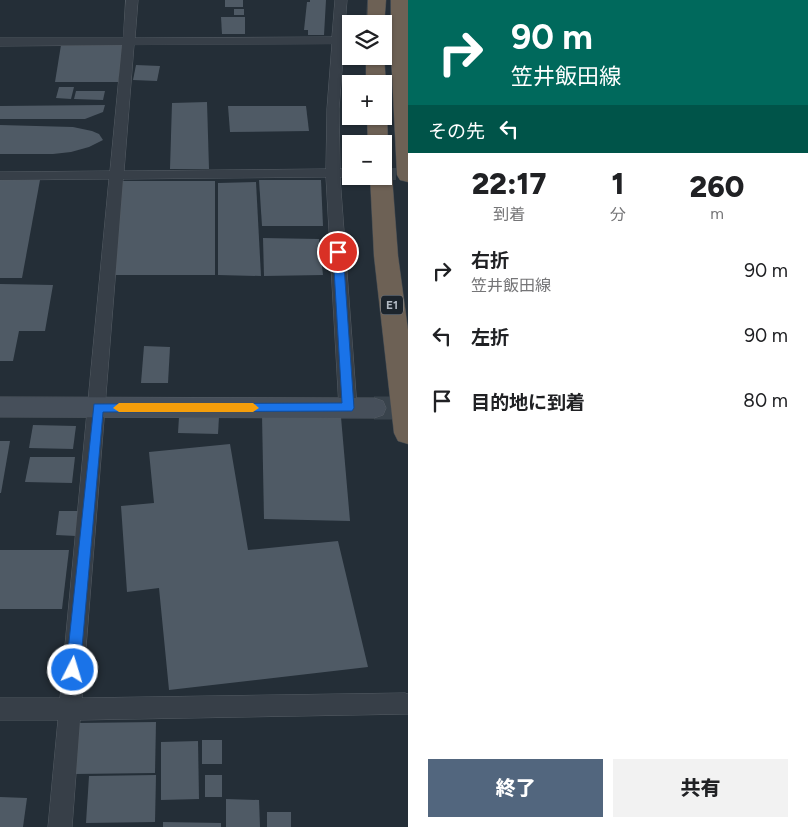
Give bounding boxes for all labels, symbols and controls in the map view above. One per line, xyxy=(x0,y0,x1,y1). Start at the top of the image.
map controls xyxy=(342,15,392,185)
button: layers xyxy=(342,15,392,65)
text: 90 m xyxy=(511,16,593,58)
icon: right xyxy=(428,20,493,85)
text: 笠井飯田線 xyxy=(511,63,621,90)
button: + xyxy=(342,75,392,125)
icon: left xyxy=(495,115,523,143)
text: その先 xyxy=(428,120,485,143)
button: − xyxy=(342,135,392,185)
text: 22:17 xyxy=(472,165,546,202)
text: 1 xyxy=(612,165,624,202)
text: 260 xyxy=(690,168,744,205)
text: m xyxy=(710,204,724,223)
text: 到着 xyxy=(493,205,525,224)
text: 分 xyxy=(610,205,626,224)
pin xyxy=(317,231,359,273)
icon: arrive xyxy=(324,238,352,266)
text: 右折 xyxy=(471,249,509,272)
icon: right xyxy=(428,257,456,285)
text: 90 m xyxy=(744,259,788,282)
text: 笠井飯田線 xyxy=(471,276,551,295)
road number: E1 xyxy=(381,296,403,314)
icon: left xyxy=(428,322,456,350)
text: 90 m xyxy=(744,324,788,347)
text: 左折 xyxy=(471,326,509,349)
icon: arrive xyxy=(428,387,456,415)
text: 80 m xyxy=(743,389,788,412)
text: 目的地に到着 xyxy=(471,391,585,414)
position arrow xyxy=(46,643,98,695)
button: 終了 xyxy=(428,759,603,817)
button: 共有 xyxy=(613,759,788,817)

